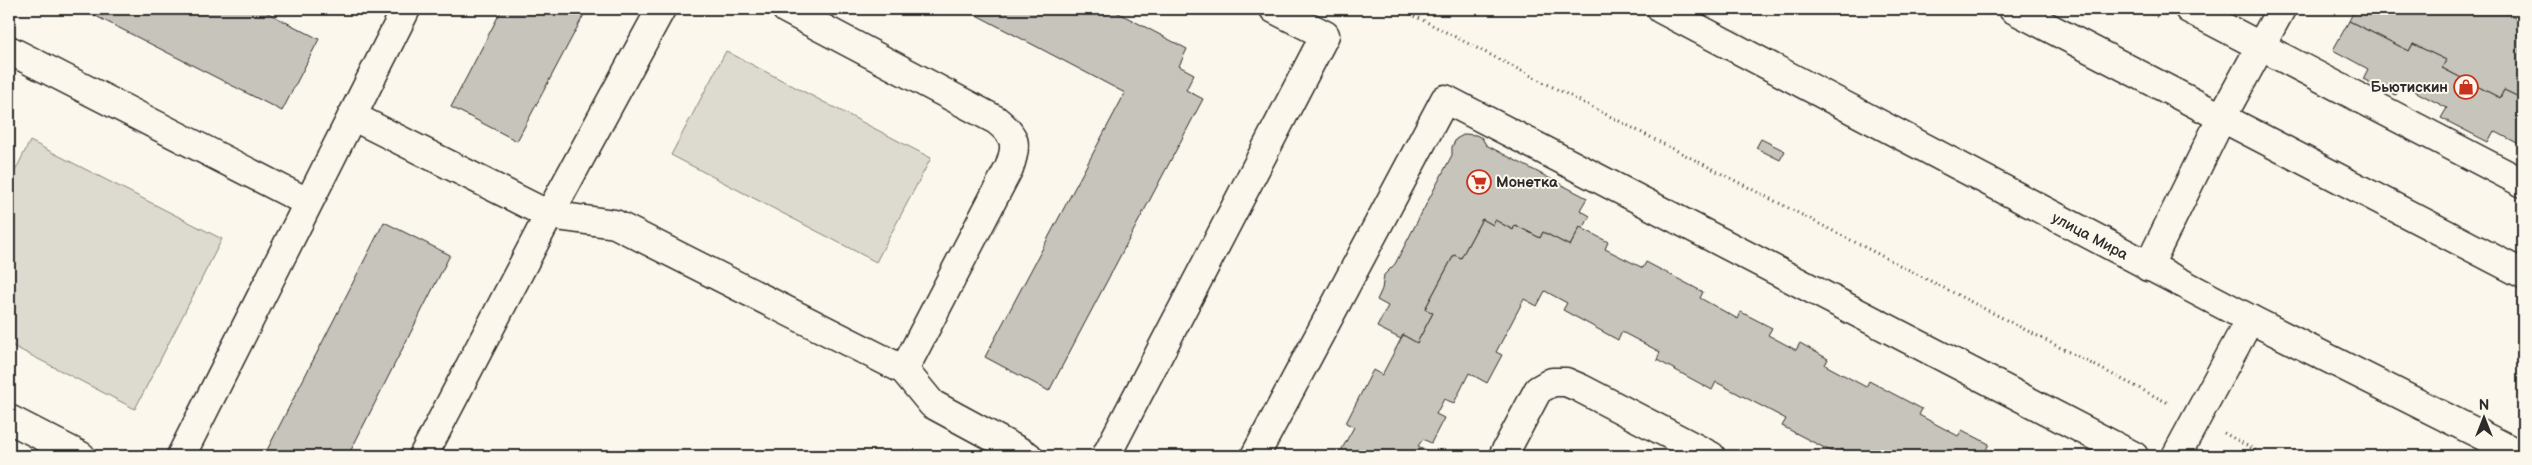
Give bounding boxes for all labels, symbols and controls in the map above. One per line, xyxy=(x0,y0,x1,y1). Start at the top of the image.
shop icon: Бьютискин xyxy=(2453,74,2479,100)
place label: Бьютискин xyxy=(2371,78,2448,97)
supermarket icon: Монетка xyxy=(1466,169,1492,195)
place label: Монетка xyxy=(1496,173,1558,192)
street label: улица Мира xyxy=(2048,208,2131,265)
north arrow xyxy=(2460,392,2510,442)
text: N xyxy=(2479,397,2489,414)

